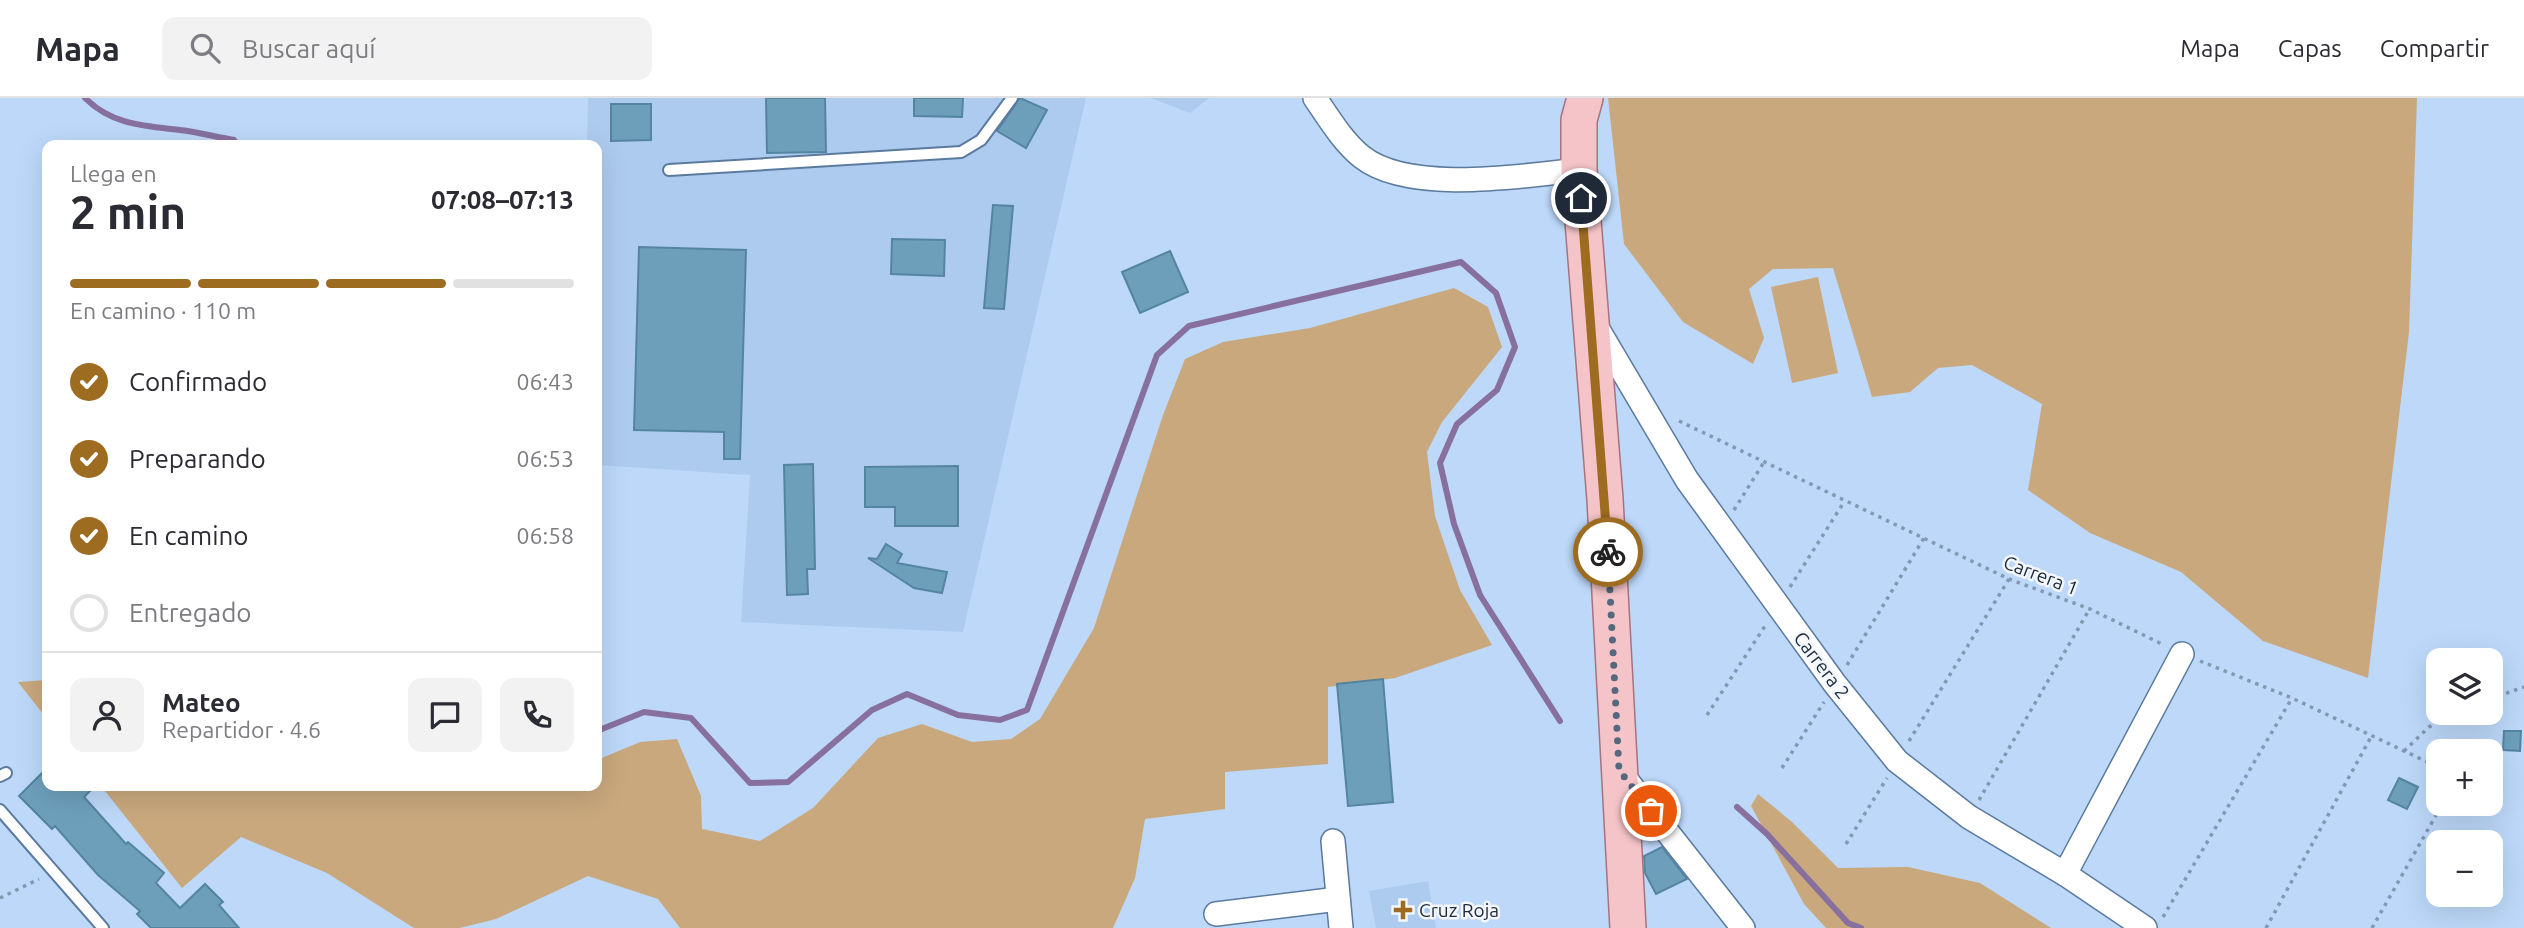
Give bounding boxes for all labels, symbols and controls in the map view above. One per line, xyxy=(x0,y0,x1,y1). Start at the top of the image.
search box xyxy=(162,17,652,80)
icon: search xyxy=(186,29,224,67)
text: Mapa xyxy=(35,30,120,67)
text: Buscar aquí xyxy=(242,34,376,63)
text: Mapa xyxy=(2180,35,2240,62)
text: Capas xyxy=(2278,35,2342,62)
text: Compartir xyxy=(2380,35,2489,62)
text: Llega en xyxy=(70,161,157,186)
pin xyxy=(1551,168,1611,228)
icon: home xyxy=(1562,179,1600,217)
text: 07:08–07:13 xyxy=(431,185,574,214)
text: 2 min xyxy=(70,186,186,238)
text: En camino · 110 m xyxy=(70,298,256,323)
icon: check xyxy=(70,363,108,401)
text: Confirmado xyxy=(129,367,267,396)
text: 06:43 xyxy=(516,369,574,394)
icon: check xyxy=(70,440,108,478)
text: Preparando xyxy=(129,444,266,473)
text: 06:53 xyxy=(516,446,574,471)
icon: check xyxy=(70,517,108,555)
courier xyxy=(1573,517,1643,587)
text: En camino xyxy=(129,521,249,550)
text: 06:58 xyxy=(516,523,574,548)
icon: bike xyxy=(1589,533,1627,571)
street label: Carrera 1 xyxy=(2000,551,2082,599)
text: Entregado xyxy=(129,598,252,627)
street label: Carrera 2 xyxy=(1790,627,1854,703)
map controls xyxy=(2426,648,2503,907)
button: layers xyxy=(2426,648,2503,725)
button: person xyxy=(70,678,144,752)
button: chat xyxy=(408,678,482,752)
button: phone xyxy=(500,678,574,752)
text: Mateo xyxy=(162,688,241,717)
text: Repartidor · 4.6 xyxy=(162,717,321,742)
button: + xyxy=(2426,739,2503,816)
pin xyxy=(1621,781,1681,841)
icon: bag xyxy=(1632,792,1670,830)
button: − xyxy=(2426,830,2503,907)
place label: Cruz Roja xyxy=(1419,899,1499,921)
marker: Cruz Roja xyxy=(1393,900,1413,920)

